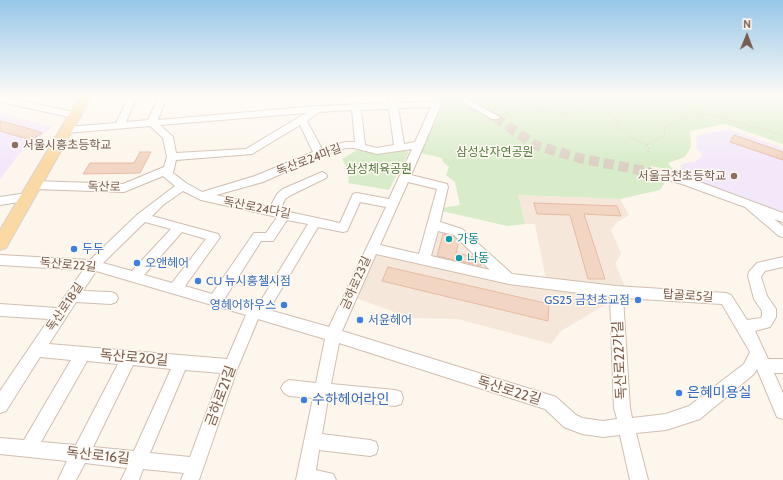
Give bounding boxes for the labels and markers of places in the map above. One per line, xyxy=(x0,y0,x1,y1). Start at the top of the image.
place label: 서울시흥초등학교 xyxy=(23,138,111,152)
marker: 서울시흥초등학교 xyxy=(10,140,20,150)
place label: 서울금천초등학교 xyxy=(638,169,726,183)
marker: 서울금천초등학교 xyxy=(729,171,739,181)
place label: 가동 xyxy=(457,232,479,246)
marker: 가동 xyxy=(444,234,454,244)
place label: 두두 xyxy=(82,242,104,256)
marker: 두두 xyxy=(69,244,79,254)
place label: 나동 xyxy=(467,251,489,265)
marker: 나동 xyxy=(454,253,464,263)
place label: 오앤헤어 xyxy=(145,256,189,270)
marker: 오앤헤어 xyxy=(132,258,142,268)
place label: CU 뉴시흥첼시점 xyxy=(206,274,291,288)
marker: CU 뉴시흥첼시점 xyxy=(193,276,203,286)
place label: GS25 금천초교점 xyxy=(544,293,630,307)
marker: GS25 금천초교점 xyxy=(633,295,643,305)
place label: 영헤어하우스 xyxy=(210,298,276,312)
marker: 영헤어하우스 xyxy=(279,300,289,310)
place label: 서윤헤어 xyxy=(368,313,412,327)
marker: 서윤헤어 xyxy=(355,315,365,325)
place label: 은혜미용실 xyxy=(687,385,751,401)
marker: 은혜미용실 xyxy=(674,388,684,398)
place label: 수하헤어라인 xyxy=(312,392,389,408)
marker: 수하헤어라인 xyxy=(299,395,309,405)

